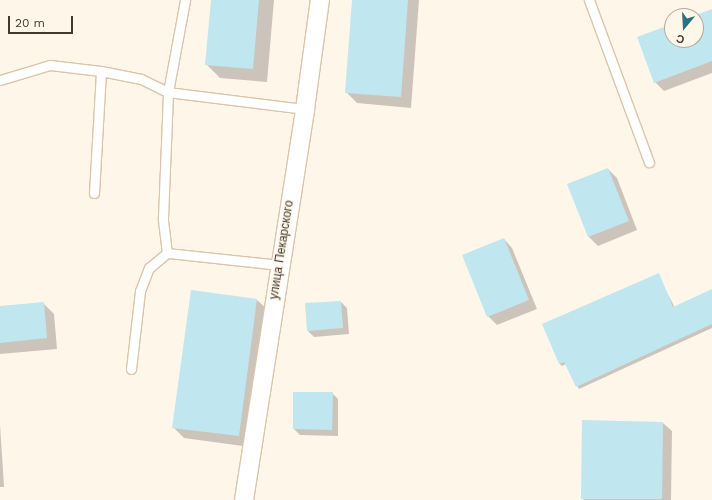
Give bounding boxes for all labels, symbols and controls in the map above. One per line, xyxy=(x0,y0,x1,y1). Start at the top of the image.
scale bar xyxy=(10,8,75,34)
north arrow xyxy=(664,8,704,48)
text: 20 m xyxy=(15,16,45,30)
text: С xyxy=(675,32,686,46)
street label: улица Пекарского xyxy=(267,199,297,301)

